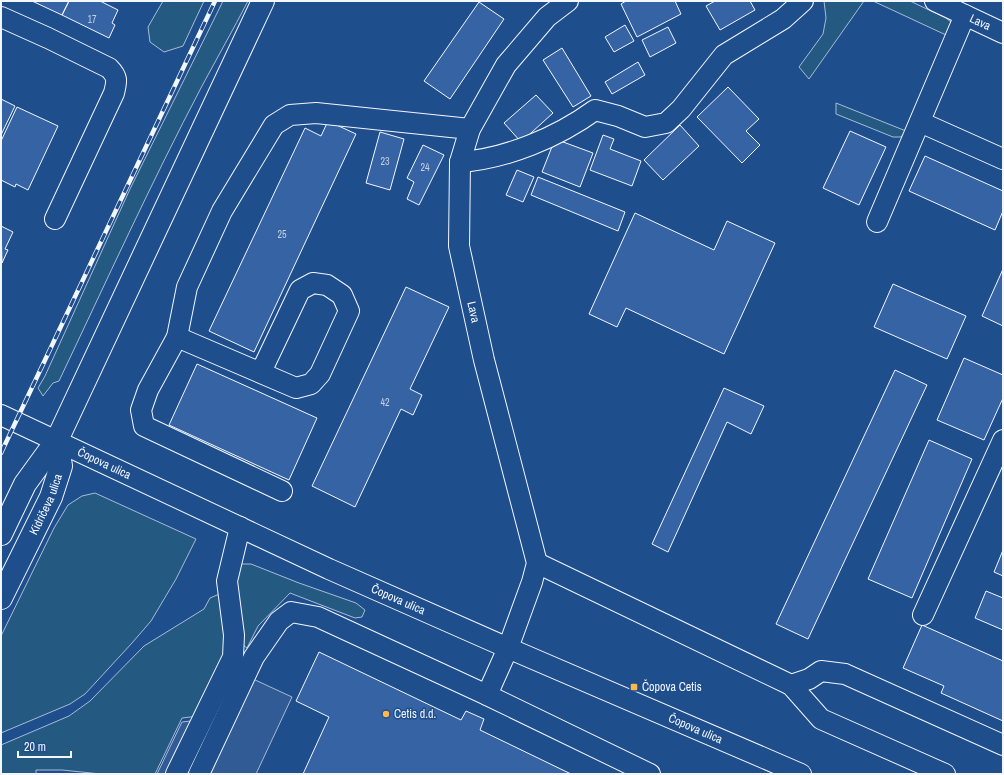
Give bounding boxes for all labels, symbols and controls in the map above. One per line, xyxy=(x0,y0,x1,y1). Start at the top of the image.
street label: Lava xyxy=(967,11,994,34)
house number: 17 xyxy=(87,13,97,26)
house number: 23 xyxy=(380,155,390,168)
house number: 24 xyxy=(420,161,430,174)
house number: 25 xyxy=(277,228,287,241)
street label: Lava xyxy=(463,300,484,325)
house number: 42 xyxy=(380,396,390,409)
street label: Čopova ulica xyxy=(75,444,134,483)
street label: Kidričeva ulica xyxy=(26,471,66,538)
street label: Čopova ulica xyxy=(369,581,428,619)
place label: Čopova Cetis xyxy=(642,679,702,695)
marker: Čopova Cetis xyxy=(629,682,639,692)
place label: Cetis d.d. xyxy=(394,706,436,722)
marker: Cetis d.d. xyxy=(381,709,391,719)
street label: Čopova ulica xyxy=(666,710,725,748)
scale bar xyxy=(18,733,71,759)
text: 20 m xyxy=(24,739,46,755)

